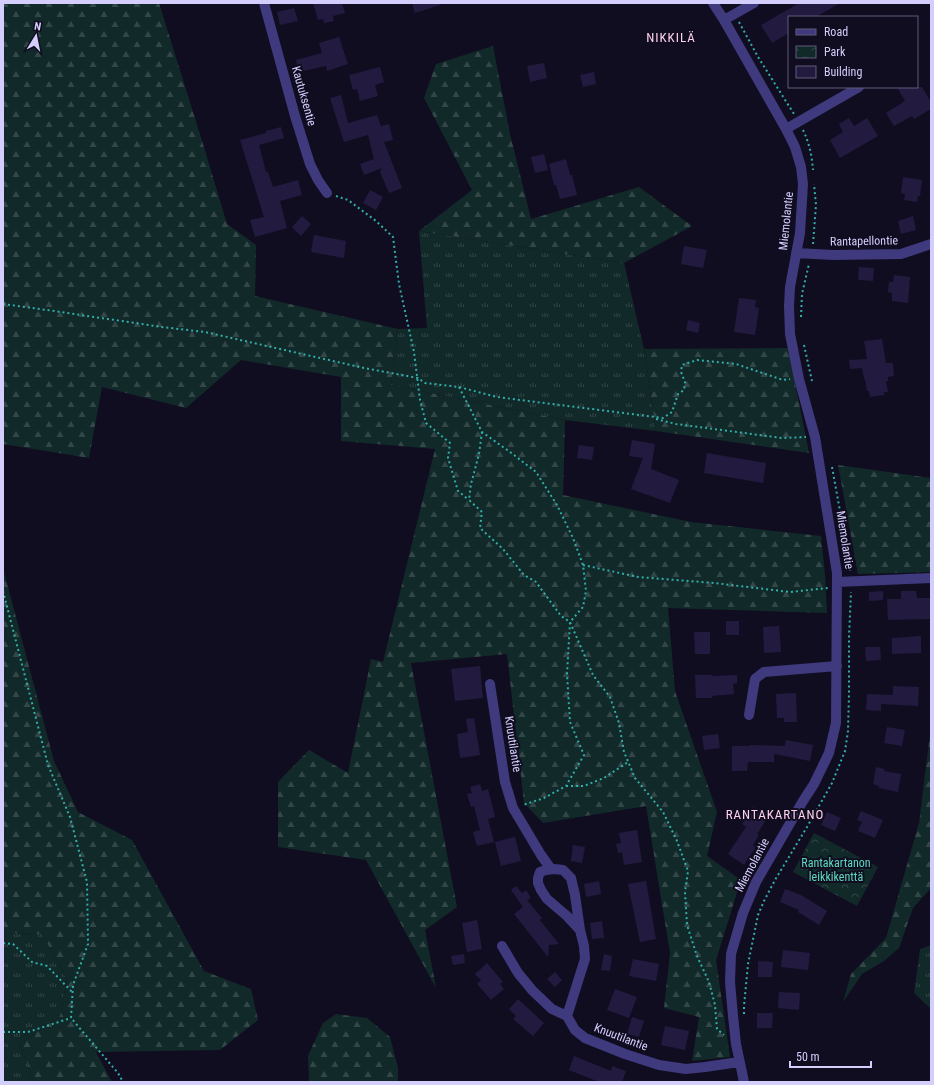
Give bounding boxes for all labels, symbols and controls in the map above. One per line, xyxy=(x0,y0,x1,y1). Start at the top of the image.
north arrow xyxy=(16,16,56,56)
legend xyxy=(788,16,918,88)
text: N xyxy=(33,20,42,34)
text: Road xyxy=(824,25,848,39)
district label: NIKKILÄ xyxy=(646,30,696,45)
text: Park xyxy=(824,45,846,59)
street label: Kautuksentie xyxy=(289,64,319,128)
text: Building xyxy=(824,65,862,79)
street label: Miemolantie xyxy=(776,191,796,251)
street label: Rantapellontie xyxy=(830,233,899,249)
street label: Miemolantie xyxy=(833,510,857,570)
street label: Knuutilantie xyxy=(502,715,524,773)
district label: RANTAKARTANO xyxy=(726,807,824,822)
street label: Miemolantie xyxy=(732,835,772,894)
park label: Rantakartanon leikkikenttä xyxy=(801,856,871,884)
street label: Knuutilantie xyxy=(592,1020,650,1054)
scale bar xyxy=(790,1043,871,1069)
text: 50 m xyxy=(796,1050,820,1064)

